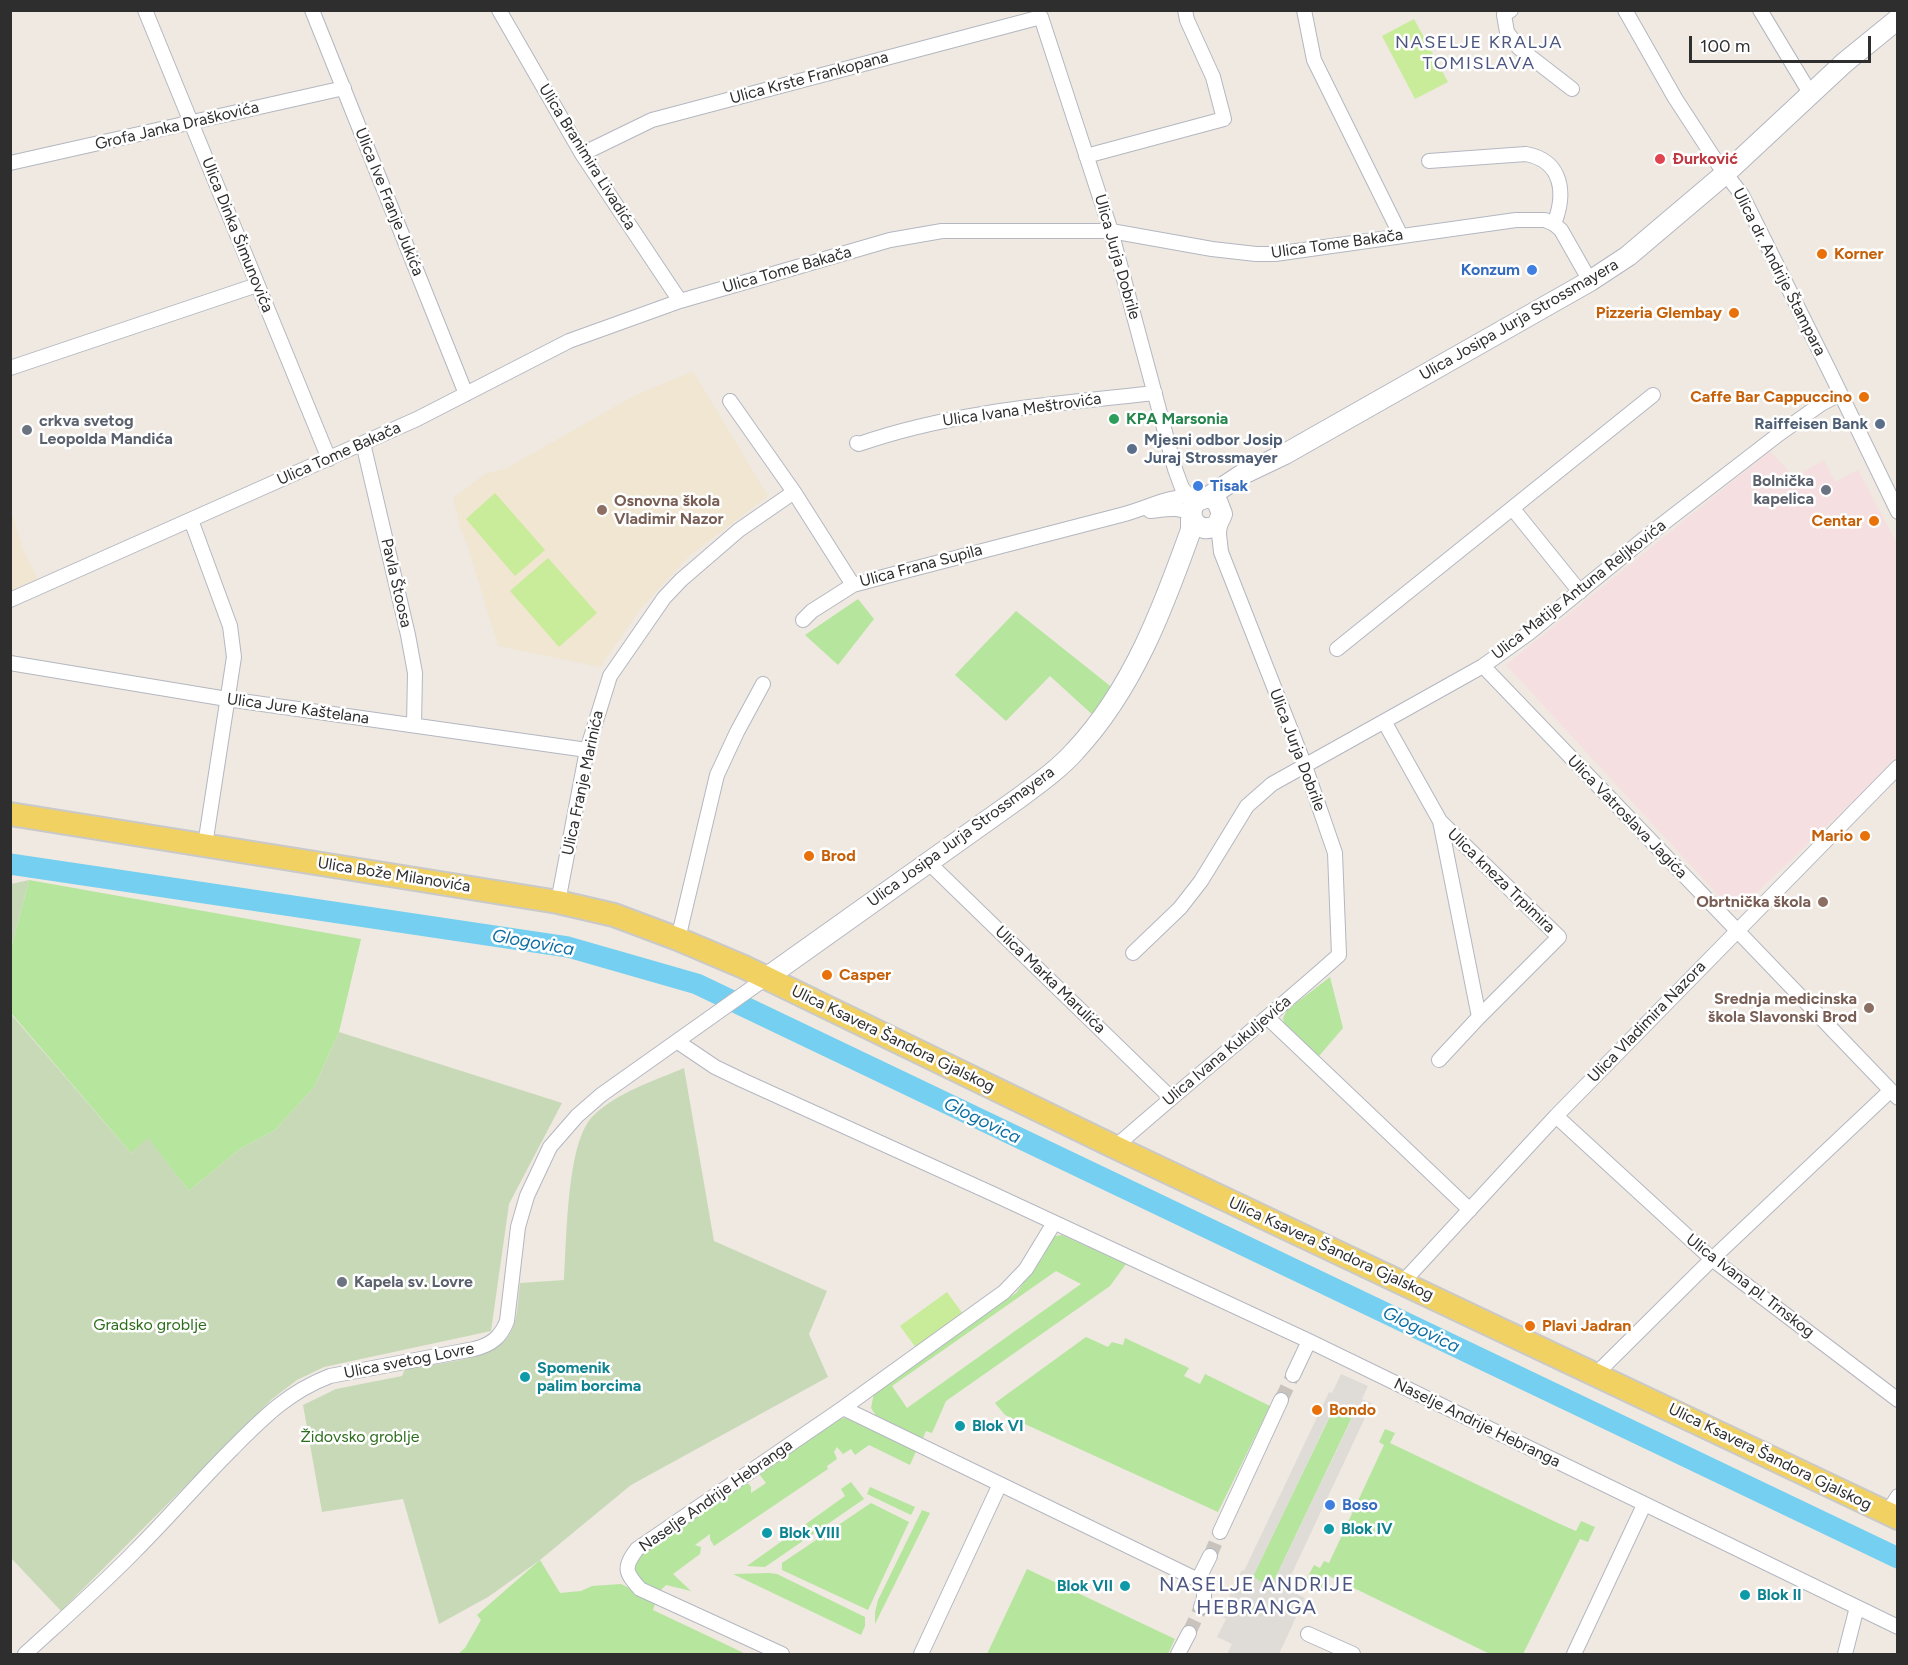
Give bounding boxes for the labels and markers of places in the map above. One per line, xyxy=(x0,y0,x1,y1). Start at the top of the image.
place label: Đurković xyxy=(1672,149,1738,169)
marker: Đurković xyxy=(1653,152,1667,166)
place label: Korner xyxy=(1834,244,1884,264)
marker: Korner xyxy=(1815,247,1829,261)
place label: Konzum xyxy=(1461,260,1520,280)
marker: Konzum xyxy=(1525,263,1539,277)
place label: Pizzeria Glembay xyxy=(1596,303,1722,323)
marker: Pizzeria Glembay xyxy=(1727,306,1741,320)
place label: Caffe Bar Cappuccino xyxy=(1690,387,1852,407)
marker: Caffe Bar Cappuccino xyxy=(1857,390,1871,404)
place label: KPA Marsonia xyxy=(1126,409,1228,429)
place label: crkva svetog Leopolda Mandića xyxy=(39,411,173,449)
marker: KPA Marsonia xyxy=(1107,412,1121,426)
place label: Raiffeisen Bank xyxy=(1754,414,1868,434)
marker: Raiffeisen Bank xyxy=(1873,417,1887,431)
marker: crkva svetog Leopolda Mandića xyxy=(20,423,34,437)
place label: Mjesni odbor Josip Juraj Strossmayer xyxy=(1144,430,1283,468)
marker: Mjesni odbor Josip Juraj Strossmayer xyxy=(1125,442,1139,456)
place label: Bolnička kapelica xyxy=(1752,471,1814,509)
place label: Tisak xyxy=(1210,476,1248,496)
marker: Tisak xyxy=(1191,479,1205,493)
marker: Bolnička kapelica xyxy=(1819,483,1833,497)
place label: Osnovna škola Vladimir Nazor xyxy=(614,491,724,529)
marker: Osnovna škola Vladimir Nazor xyxy=(595,503,609,517)
place label: Centar xyxy=(1812,511,1862,531)
marker: Centar xyxy=(1867,514,1881,528)
place label: Mario xyxy=(1811,826,1853,846)
marker: Mario xyxy=(1858,829,1872,843)
place label: Brod xyxy=(821,846,856,866)
marker: Brod xyxy=(802,849,816,863)
place label: Obrtnička škola xyxy=(1696,892,1811,912)
marker: Obrtnička škola xyxy=(1816,895,1830,909)
place label: Casper xyxy=(839,965,891,985)
marker: Casper xyxy=(820,968,834,982)
place label: Srednja medicinska škola Slavonski Brod xyxy=(1708,989,1857,1027)
marker: Srednja medicinska škola Slavonski Brod xyxy=(1862,1001,1876,1015)
place label: Kapela sv. Lovre xyxy=(354,1272,473,1292)
marker: Kapela sv. Lovre xyxy=(335,1275,349,1289)
place label: Plavi Jadran xyxy=(1542,1316,1631,1336)
marker: Plavi Jadran xyxy=(1523,1319,1537,1333)
place label: Spomenik palim borcima xyxy=(537,1358,641,1396)
marker: Spomenik palim borcima xyxy=(518,1370,532,1384)
place label: Bondo xyxy=(1329,1400,1376,1420)
marker: Bondo xyxy=(1310,1403,1324,1417)
place label: Blok VI xyxy=(972,1416,1024,1436)
marker: Blok VI xyxy=(953,1419,967,1433)
place label: Boso xyxy=(1342,1495,1378,1515)
marker: Boso xyxy=(1323,1498,1337,1512)
place label: Blok IV xyxy=(1341,1519,1393,1539)
marker: Blok IV xyxy=(1322,1522,1336,1536)
place label: Blok VIII xyxy=(779,1523,840,1543)
marker: Blok VIII xyxy=(760,1526,774,1540)
place label: Blok VII xyxy=(1057,1576,1113,1596)
marker: Blok VII xyxy=(1118,1579,1132,1593)
place label: Blok II xyxy=(1757,1585,1802,1605)
marker: Blok II xyxy=(1738,1588,1752,1602)

